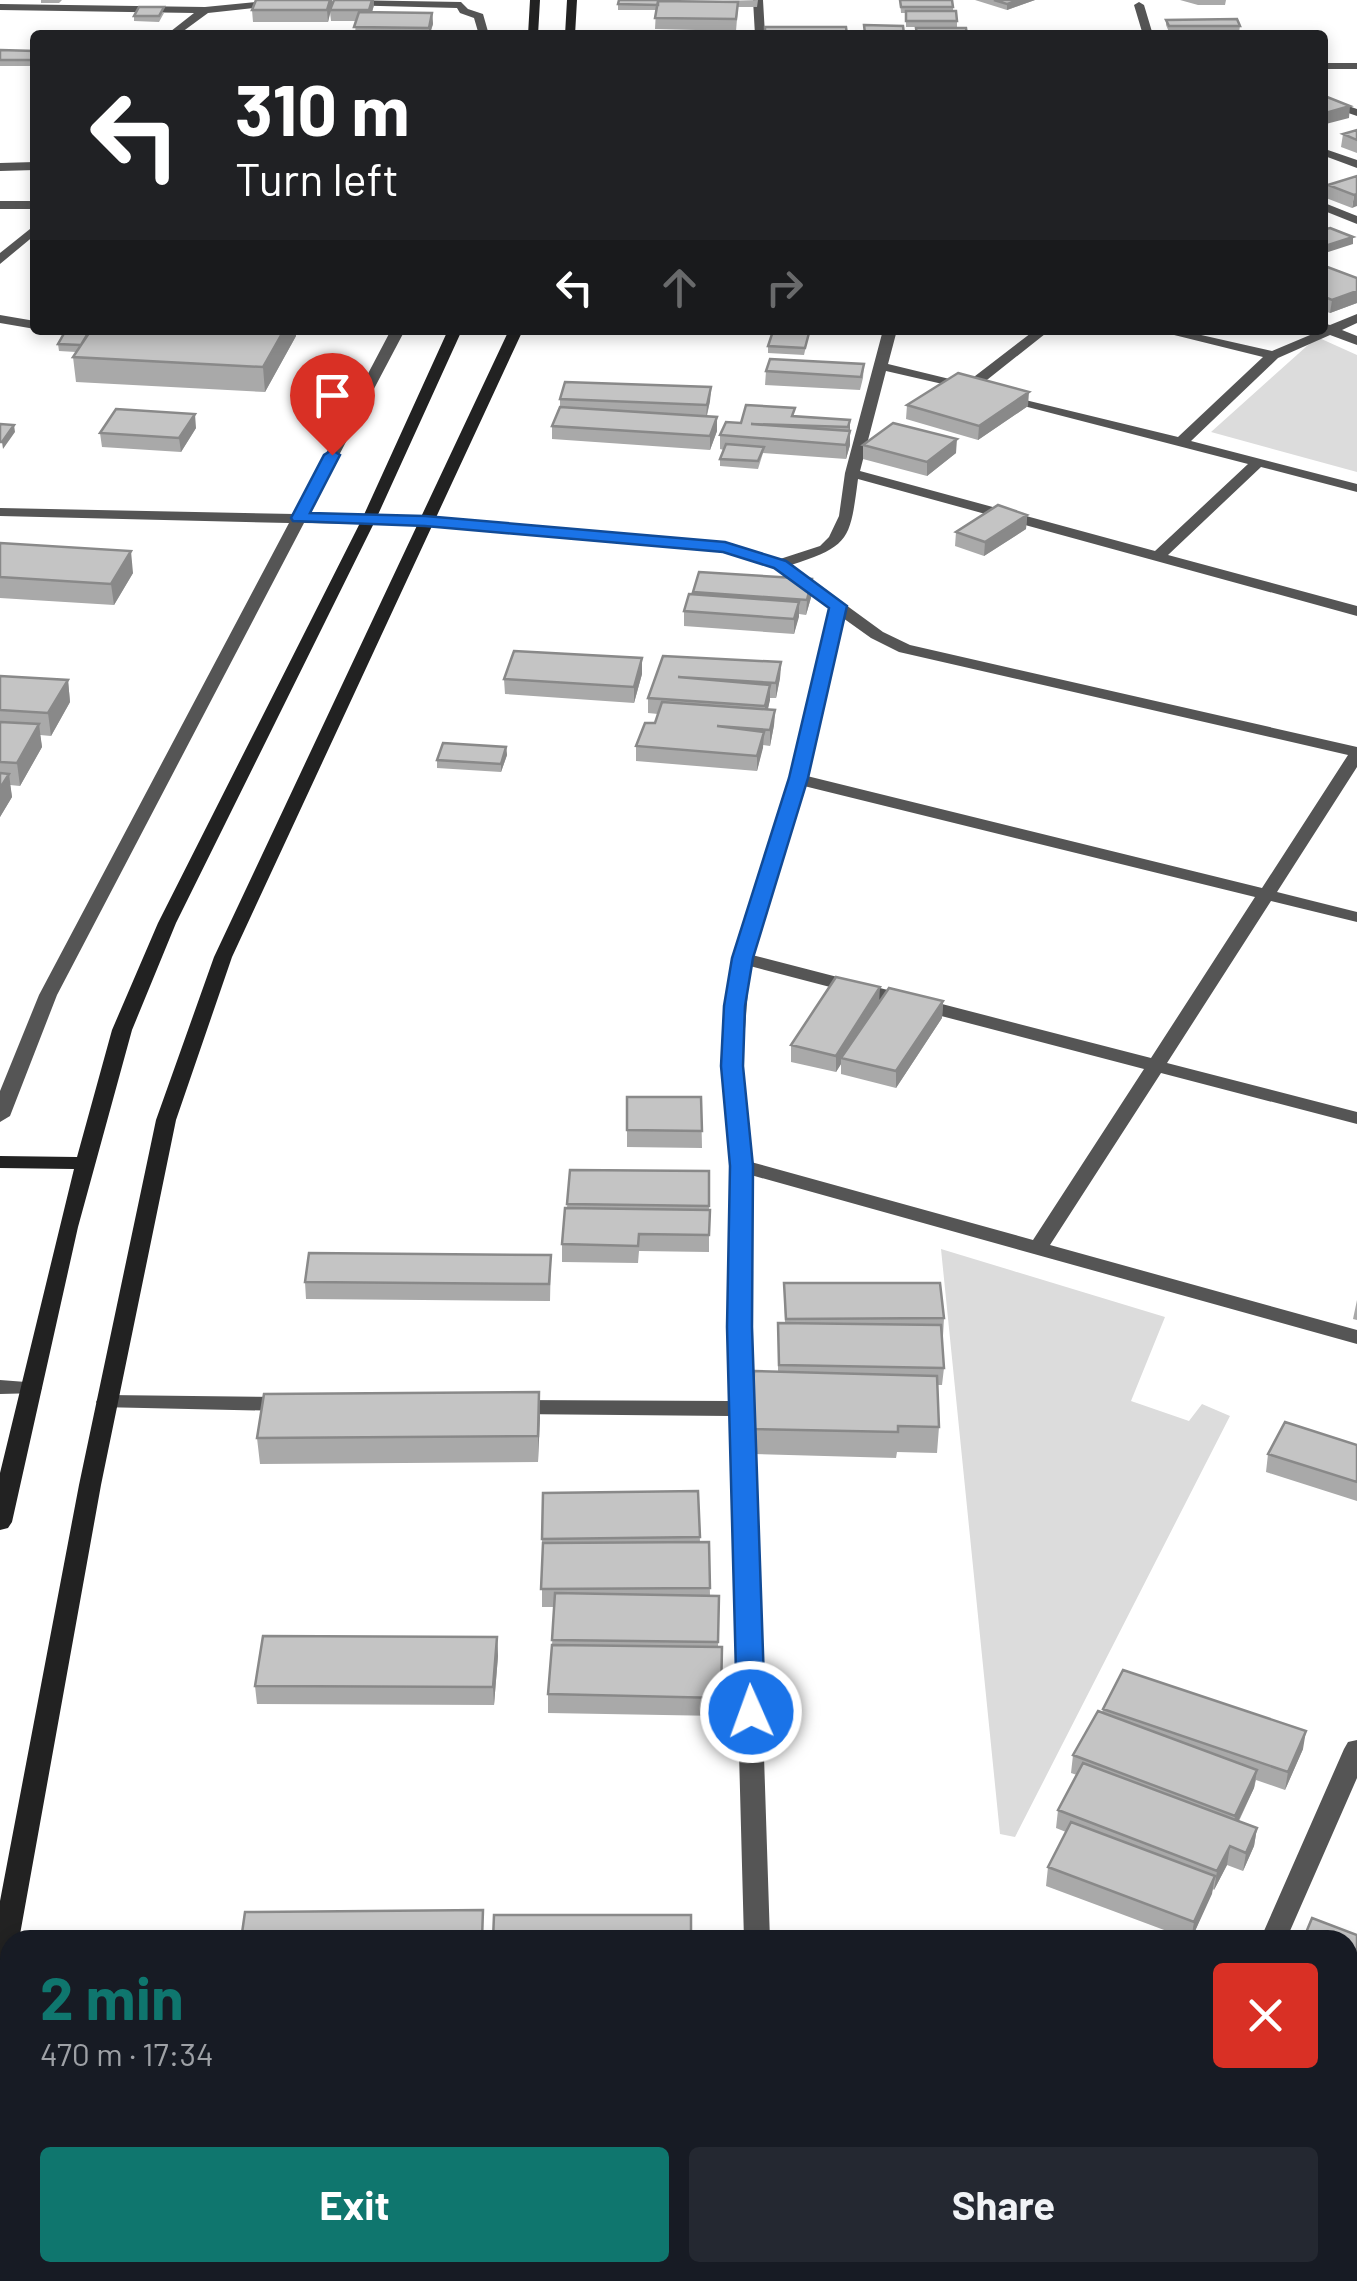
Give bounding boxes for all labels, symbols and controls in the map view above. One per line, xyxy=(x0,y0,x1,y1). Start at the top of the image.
text: 310 m xyxy=(235,66,410,150)
icon: left xyxy=(70,70,200,200)
text: Turn left xyxy=(235,151,399,205)
icon: left xyxy=(547,260,602,315)
icon: ahead xyxy=(652,260,707,315)
icon: right xyxy=(757,260,812,315)
pin xyxy=(290,353,375,456)
icon: arrive xyxy=(305,368,360,423)
position arrow xyxy=(699,1660,803,1764)
text: 2 min xyxy=(40,1960,184,2032)
button: close xyxy=(1213,1963,1318,2068)
text: 470 m · 17:34 xyxy=(40,2034,214,2072)
button: Exit xyxy=(40,2147,669,2262)
button: Share xyxy=(689,2147,1318,2262)

